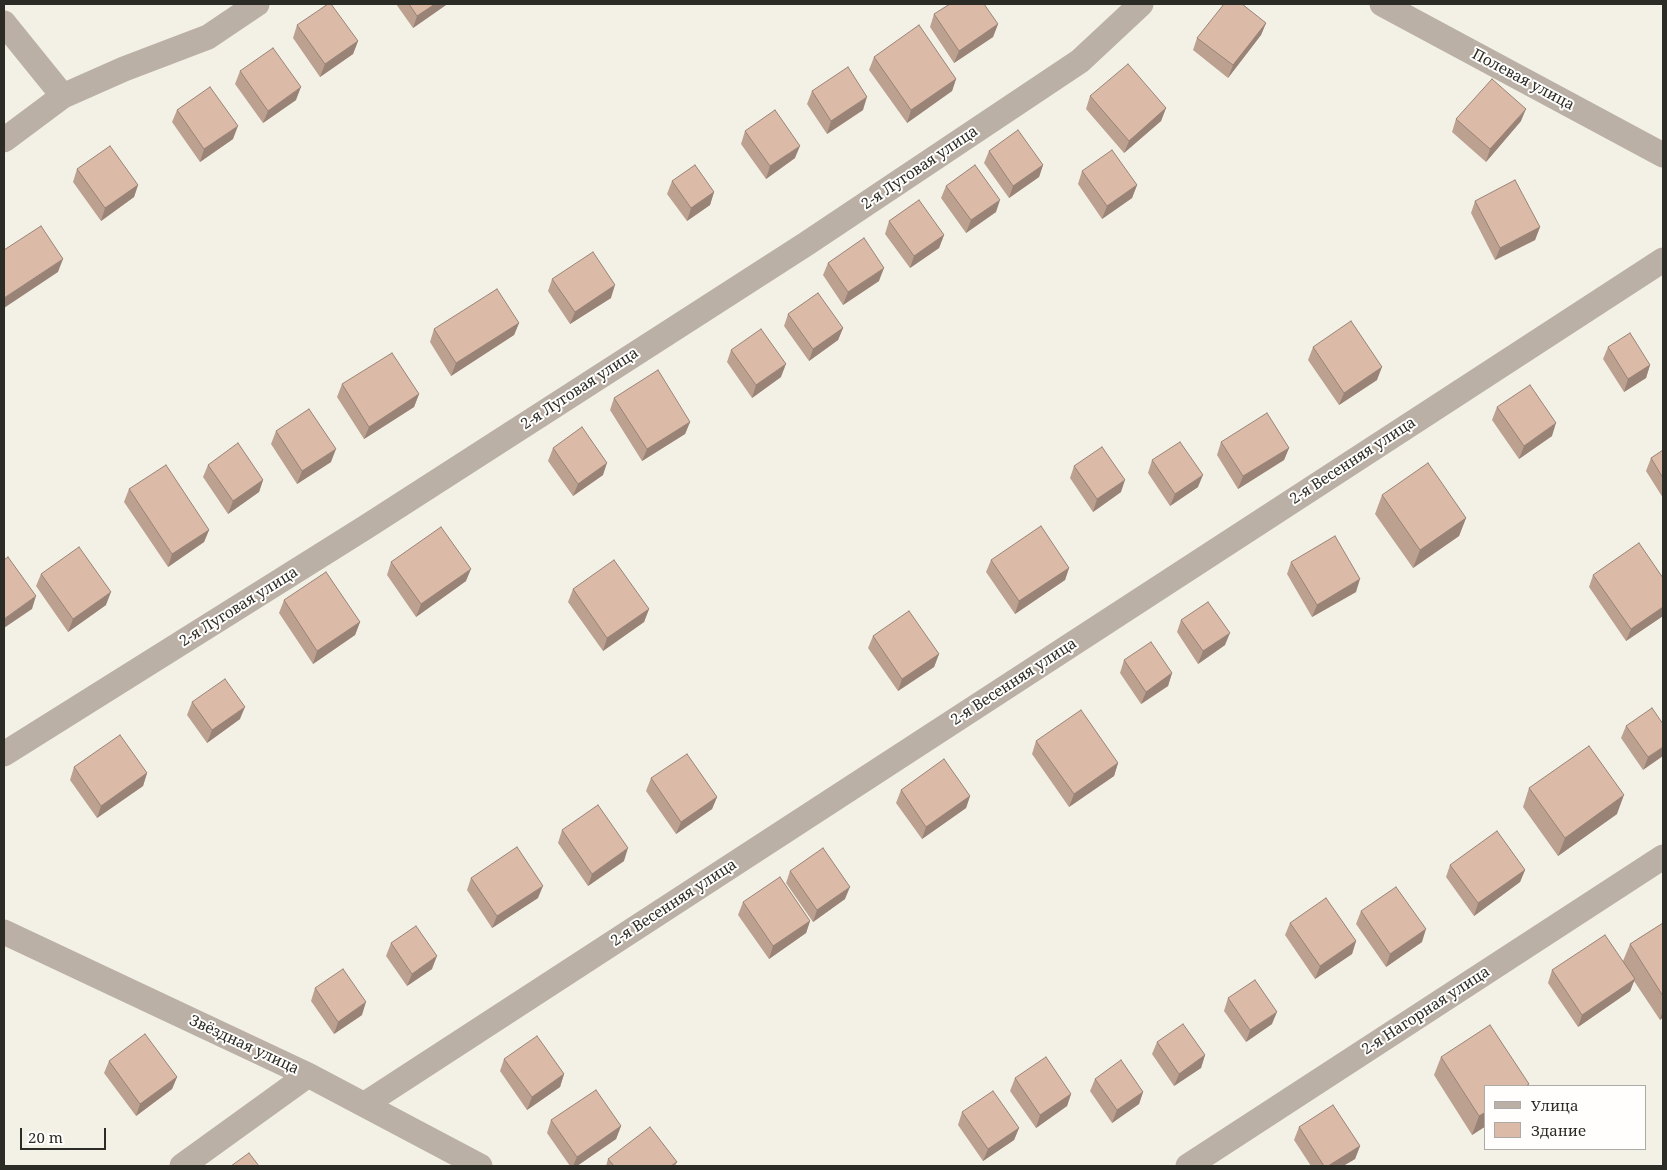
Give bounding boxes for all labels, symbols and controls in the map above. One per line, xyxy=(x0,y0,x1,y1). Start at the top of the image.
street label: Полевая улица xyxy=(1469,45,1577,115)
street label: 2-я Луговая улица xyxy=(858,122,982,214)
street label: 2-я Луговая улица xyxy=(518,344,642,434)
street label: 2-я Весенняя улица xyxy=(1287,414,1419,508)
street label: 2-я Луговая улица xyxy=(176,563,302,651)
street label: 2-я Весенняя улица xyxy=(948,635,1080,729)
street label: 2-я Весенняя улица xyxy=(608,856,740,950)
street label: 2-я Нагорная улица xyxy=(1359,963,1493,1059)
street label: Звёздная улица xyxy=(186,1012,302,1078)
legend xyxy=(1484,1085,1647,1150)
text: Улица xyxy=(1531,1095,1579,1115)
scale bar xyxy=(22,1118,109,1150)
text: Здание xyxy=(1531,1120,1586,1140)
text: 20 m xyxy=(28,1127,63,1147)

